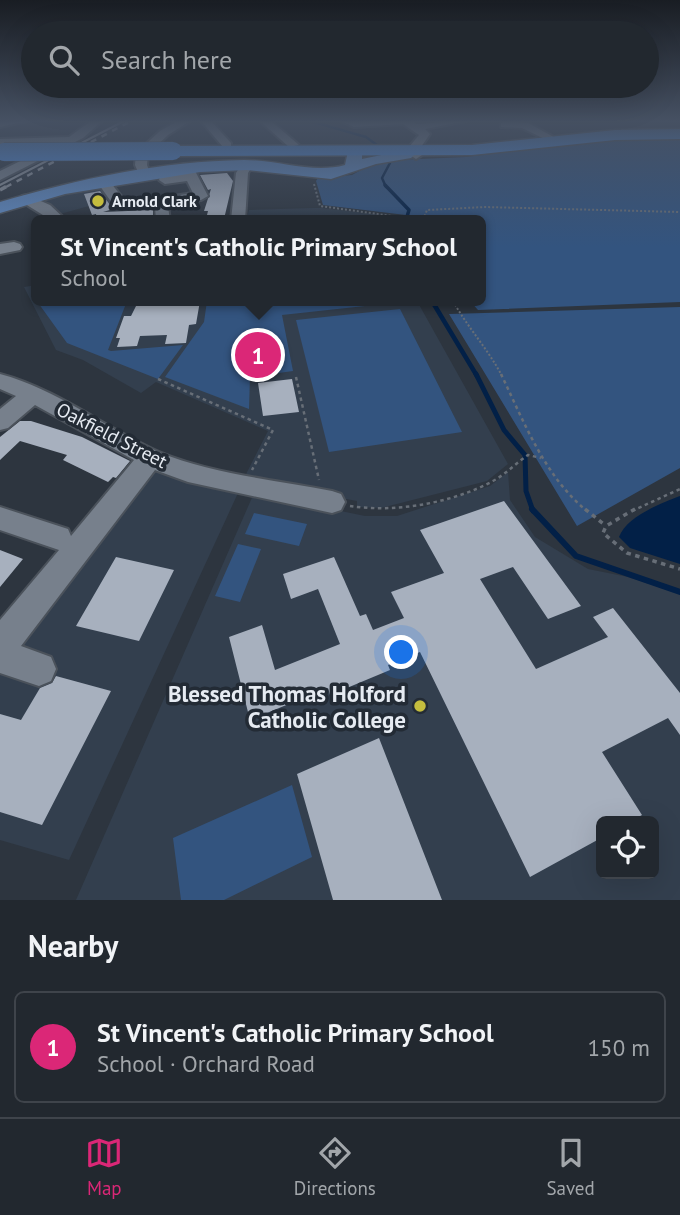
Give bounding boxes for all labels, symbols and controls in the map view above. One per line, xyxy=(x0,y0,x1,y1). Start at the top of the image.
search box xyxy=(21,21,659,98)
icon: search xyxy=(45,41,83,79)
text: Search here xyxy=(101,43,232,76)
place label: Arnold Clark xyxy=(112,191,197,211)
marker: Arnold Clark xyxy=(90,193,106,209)
popup xyxy=(31,215,486,306)
text: St Vincent's Catholic Primary School xyxy=(60,230,457,263)
text: School xyxy=(60,263,127,292)
pin: 1 xyxy=(235,329,281,381)
street label: Oakfield Street xyxy=(53,397,172,473)
your location xyxy=(384,635,418,669)
place label: Blessed Thomas Holford Catholic College xyxy=(168,679,406,734)
marker: Blessed Thomas Holford Catholic College xyxy=(412,698,428,714)
map controls xyxy=(596,816,659,879)
button: locate xyxy=(596,816,659,879)
text: Nearby xyxy=(28,926,118,965)
text: St Vincent's Catholic Primary School xyxy=(97,1016,494,1049)
text: 1 xyxy=(46,1033,60,1062)
text: 150 m xyxy=(588,1033,650,1062)
text: School · Orchard Road xyxy=(97,1049,315,1078)
tab: Map xyxy=(85,1134,123,1200)
tab: Directions xyxy=(294,1134,376,1200)
tab: Saved xyxy=(546,1134,595,1200)

